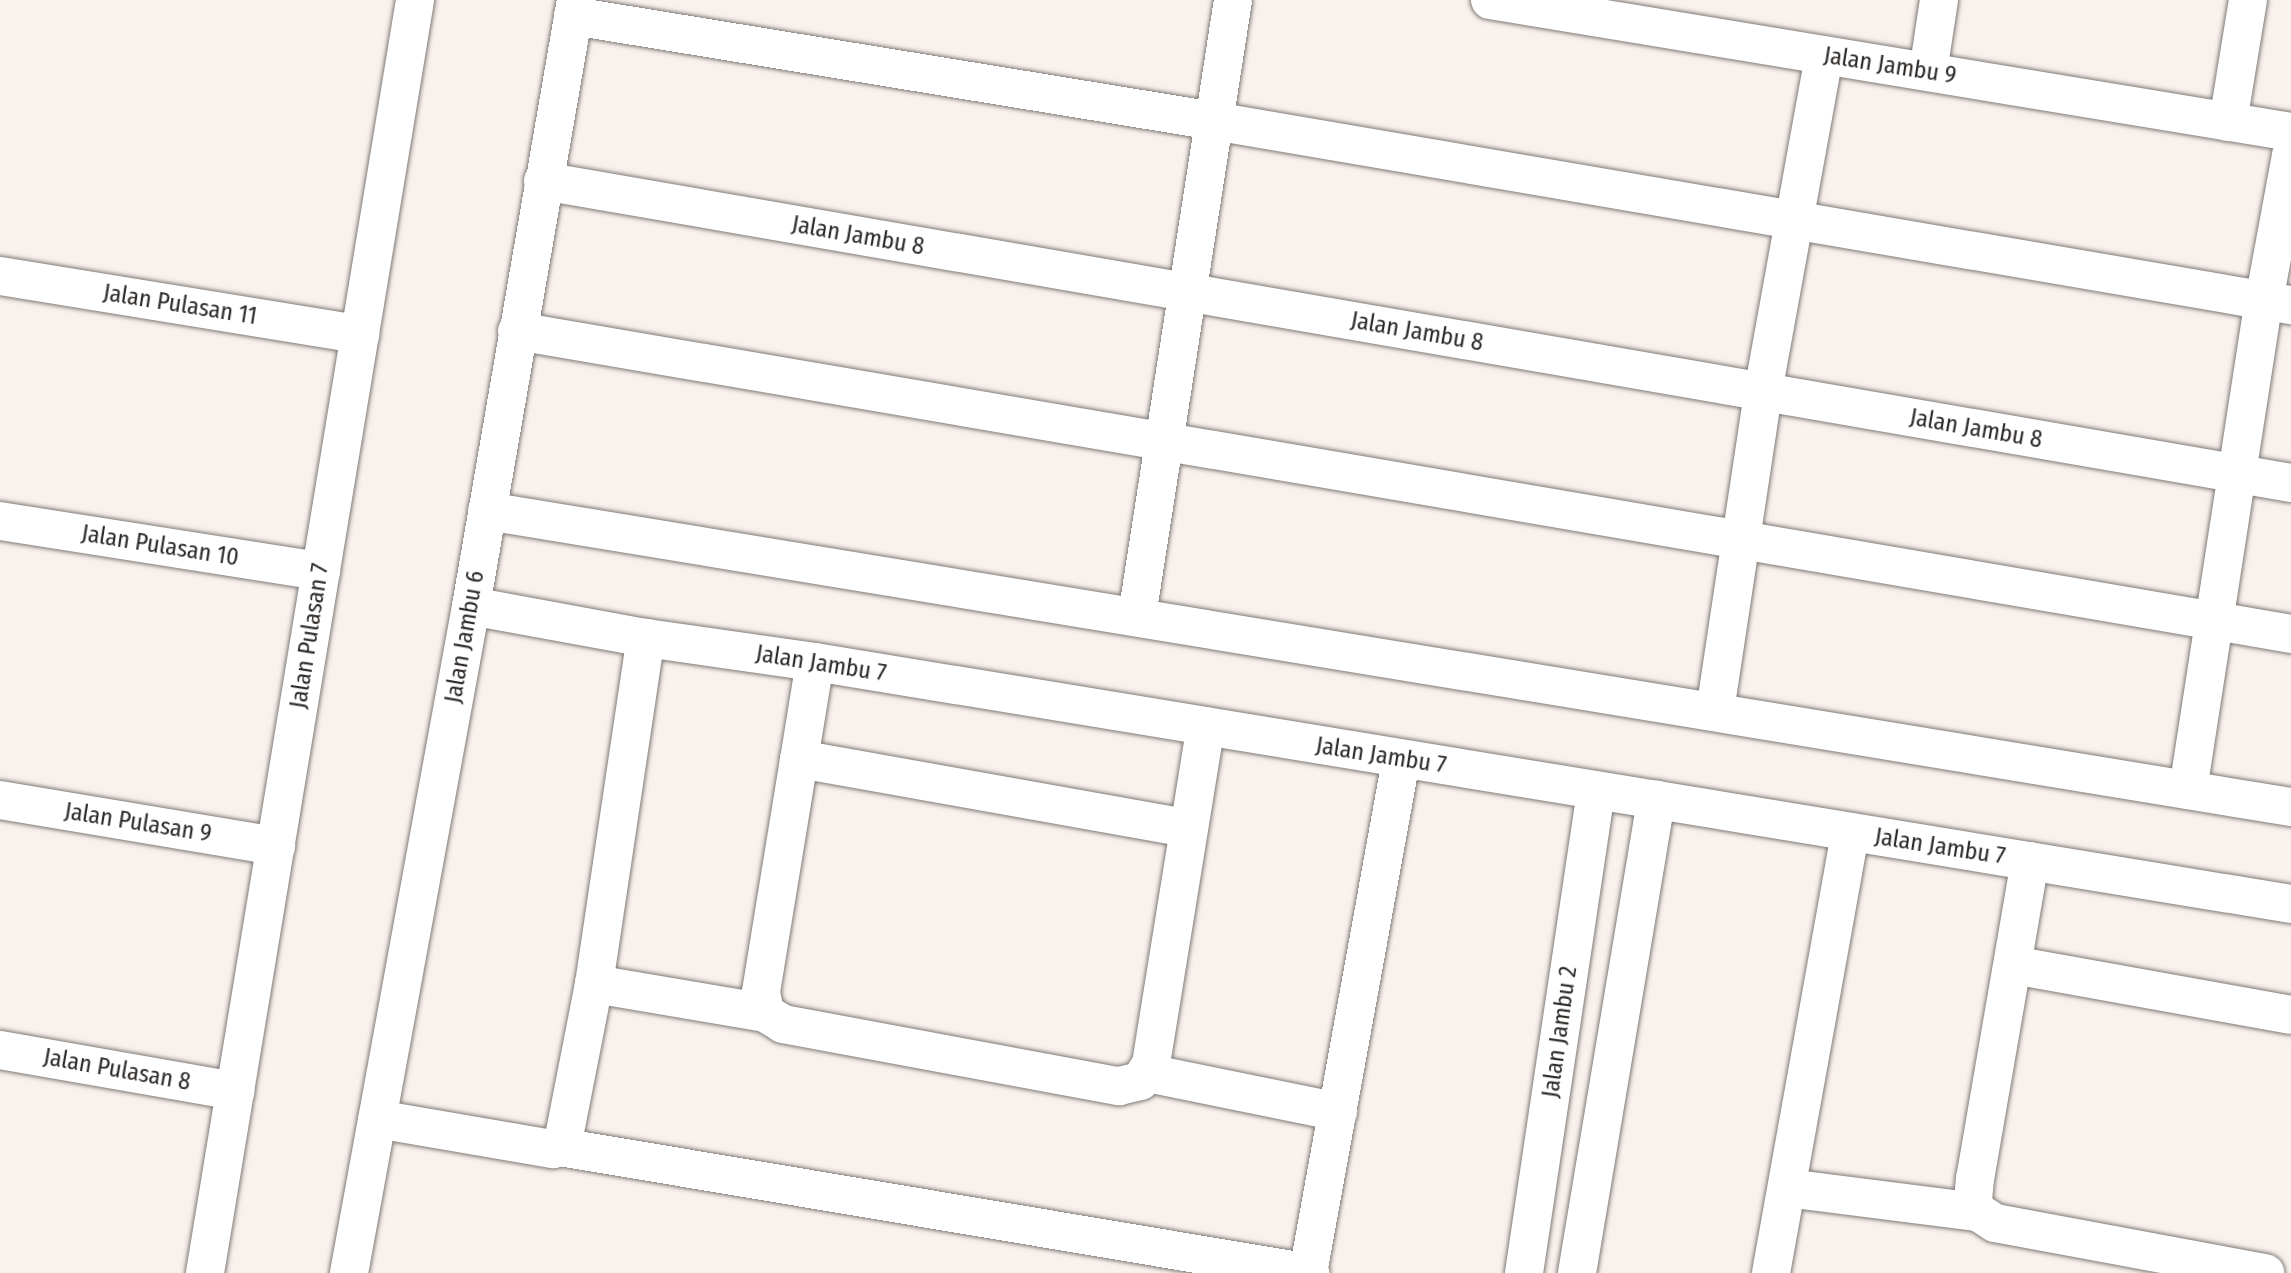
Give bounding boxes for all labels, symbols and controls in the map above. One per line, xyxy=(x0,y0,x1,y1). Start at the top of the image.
street label: Jalan Jambu 9 xyxy=(1822,41,1958,91)
street label: Jalan Jambu 8 xyxy=(789,210,927,262)
street label: Jalan Pulasan 11 xyxy=(101,279,259,331)
street label: Jalan Jambu 8 xyxy=(1348,306,1486,358)
street label: Jalan Jambu 8 xyxy=(1907,403,2045,455)
street label: Jalan Pulasan 10 xyxy=(79,519,241,573)
street label: Jalan Pulasan 7 xyxy=(284,561,336,711)
street label: Jalan Jambu 6 xyxy=(439,569,491,705)
street label: Jalan Jambu 7 xyxy=(754,639,888,689)
street label: Jalan Jambu 7 xyxy=(1314,731,1448,781)
street label: Jalan Pulasan 9 xyxy=(62,797,214,849)
street label: Jalan Jambu 7 xyxy=(1873,822,2007,872)
street label: Jalan Jambu 2 xyxy=(1537,964,1583,1100)
street label: Jalan Pulasan 8 xyxy=(41,1043,193,1097)

